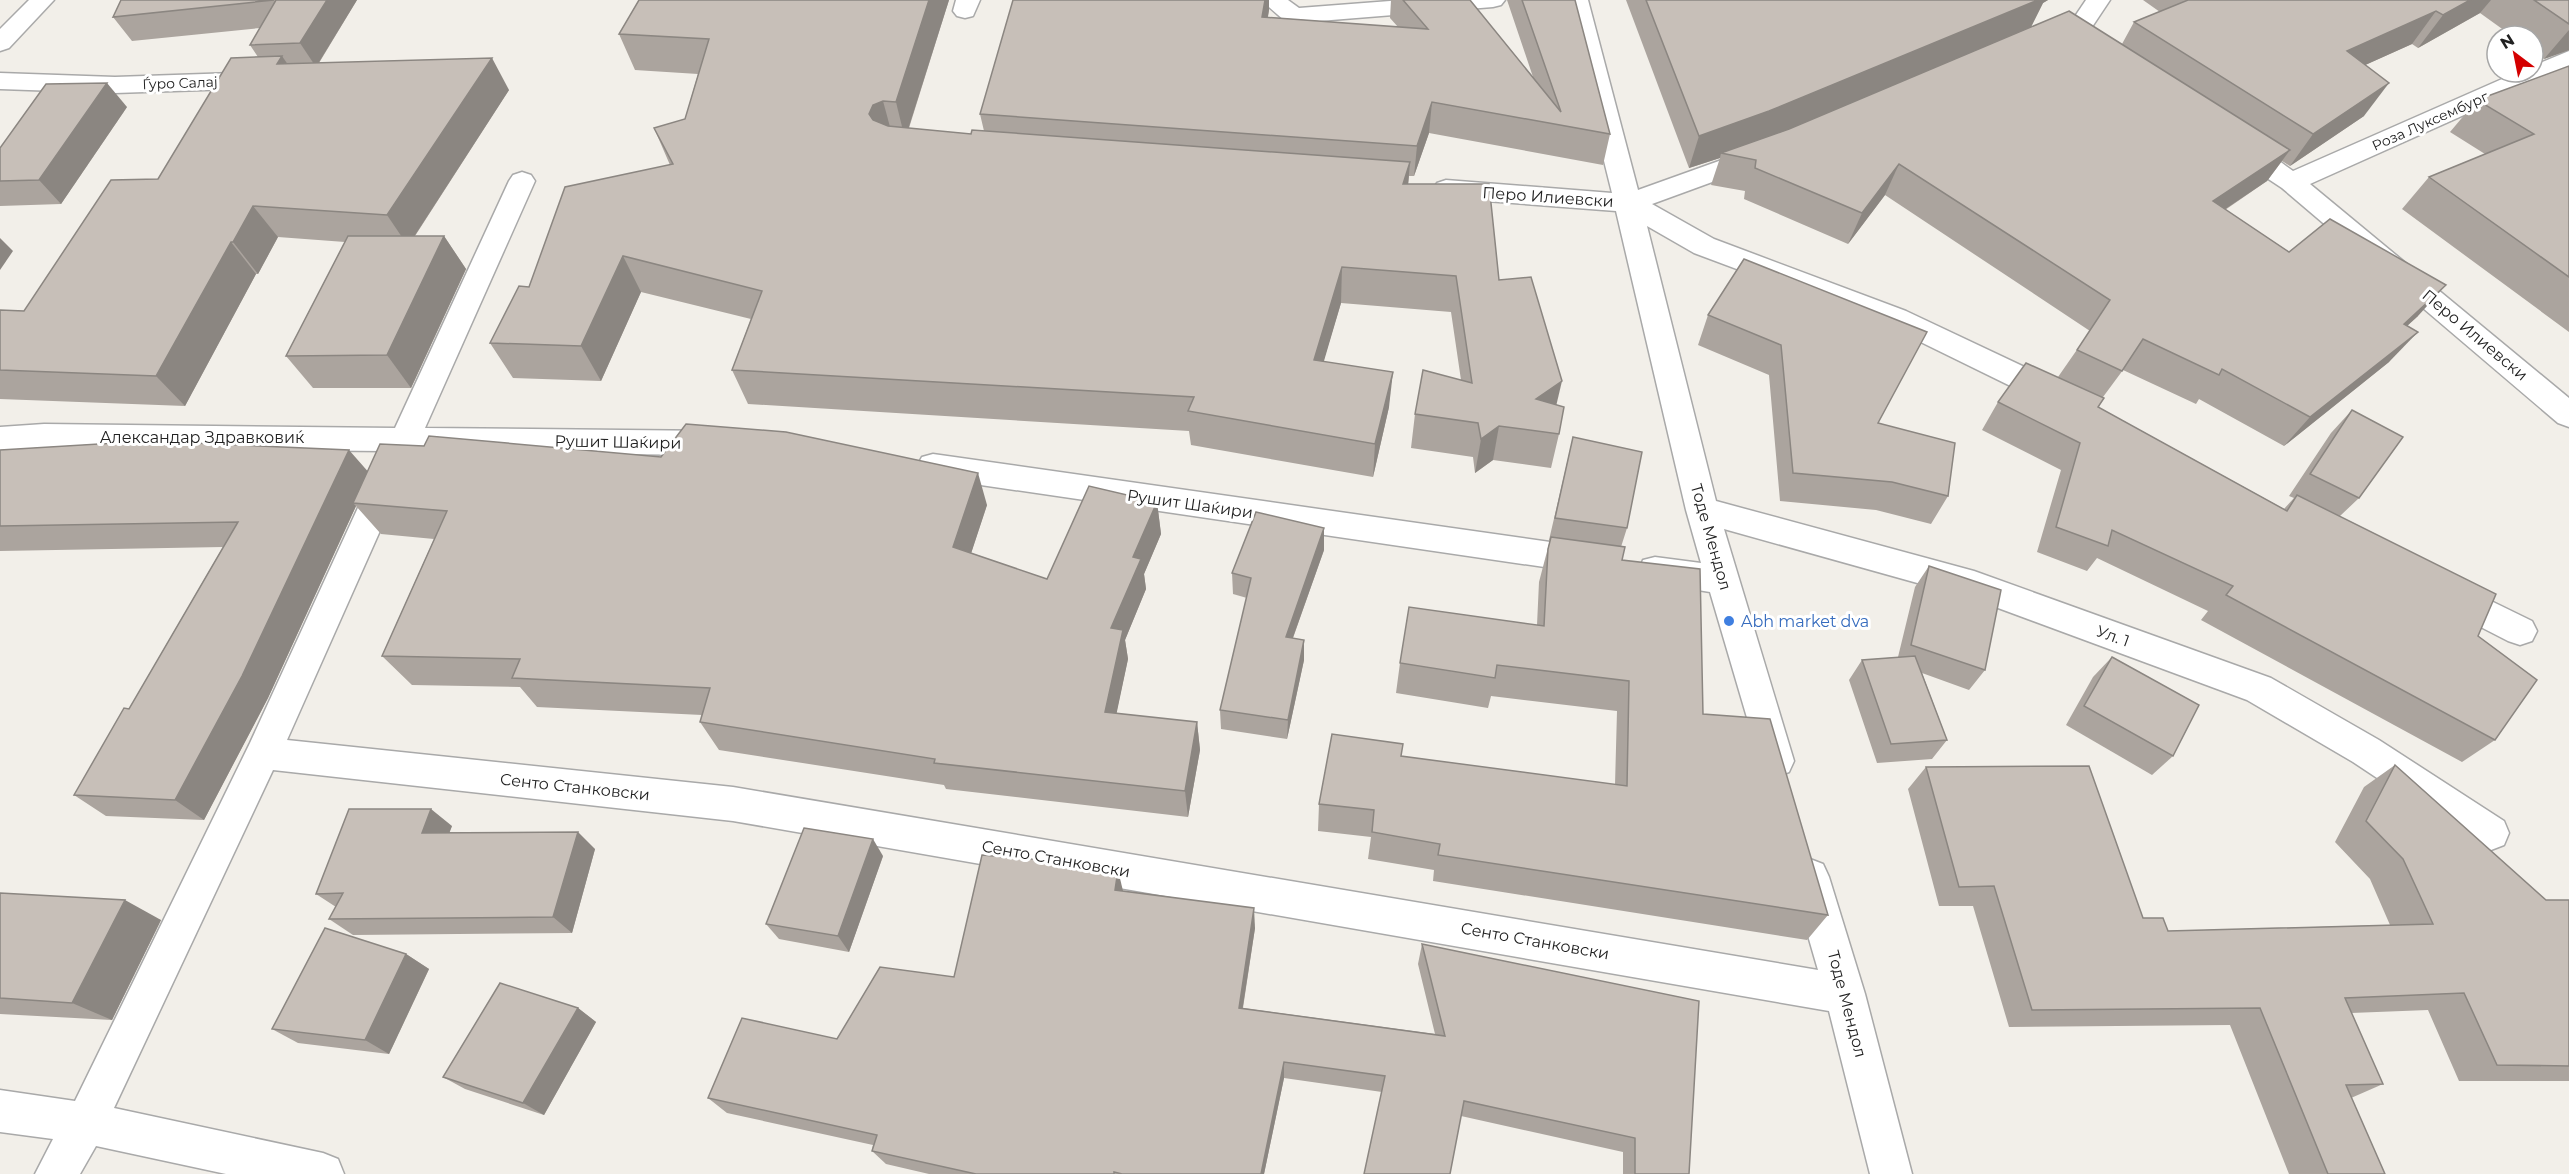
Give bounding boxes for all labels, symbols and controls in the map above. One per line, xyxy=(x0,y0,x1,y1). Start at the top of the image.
north arrow xyxy=(2485,24,2545,84)
text: N xyxy=(2497,30,2518,53)
street label: Ѓуро Салај xyxy=(142,73,218,93)
street label: Роза Луксембург xyxy=(2369,87,2491,155)
street label: Перо Илиевски xyxy=(1482,183,1614,211)
street label: Перо Илиевски xyxy=(2418,285,2532,385)
street label: Александар Здравковиќ xyxy=(100,428,305,447)
street label: Рушит Шаќири xyxy=(554,431,682,453)
street label: Тоде Мендол xyxy=(1687,482,1735,592)
street label: Рушит Шаќири xyxy=(1126,486,1254,522)
place label: Abh market dva xyxy=(1741,612,1869,631)
marker: Abh market dva xyxy=(1722,614,1736,628)
street label: Ул. 1 xyxy=(2094,621,2132,651)
street label: Сенто Станковски xyxy=(499,770,651,804)
street label: Сенто Станковски xyxy=(980,837,1132,881)
street label: Сенто Станковски xyxy=(1459,919,1611,963)
street label: Тоде Мендол xyxy=(1824,948,1870,1060)

